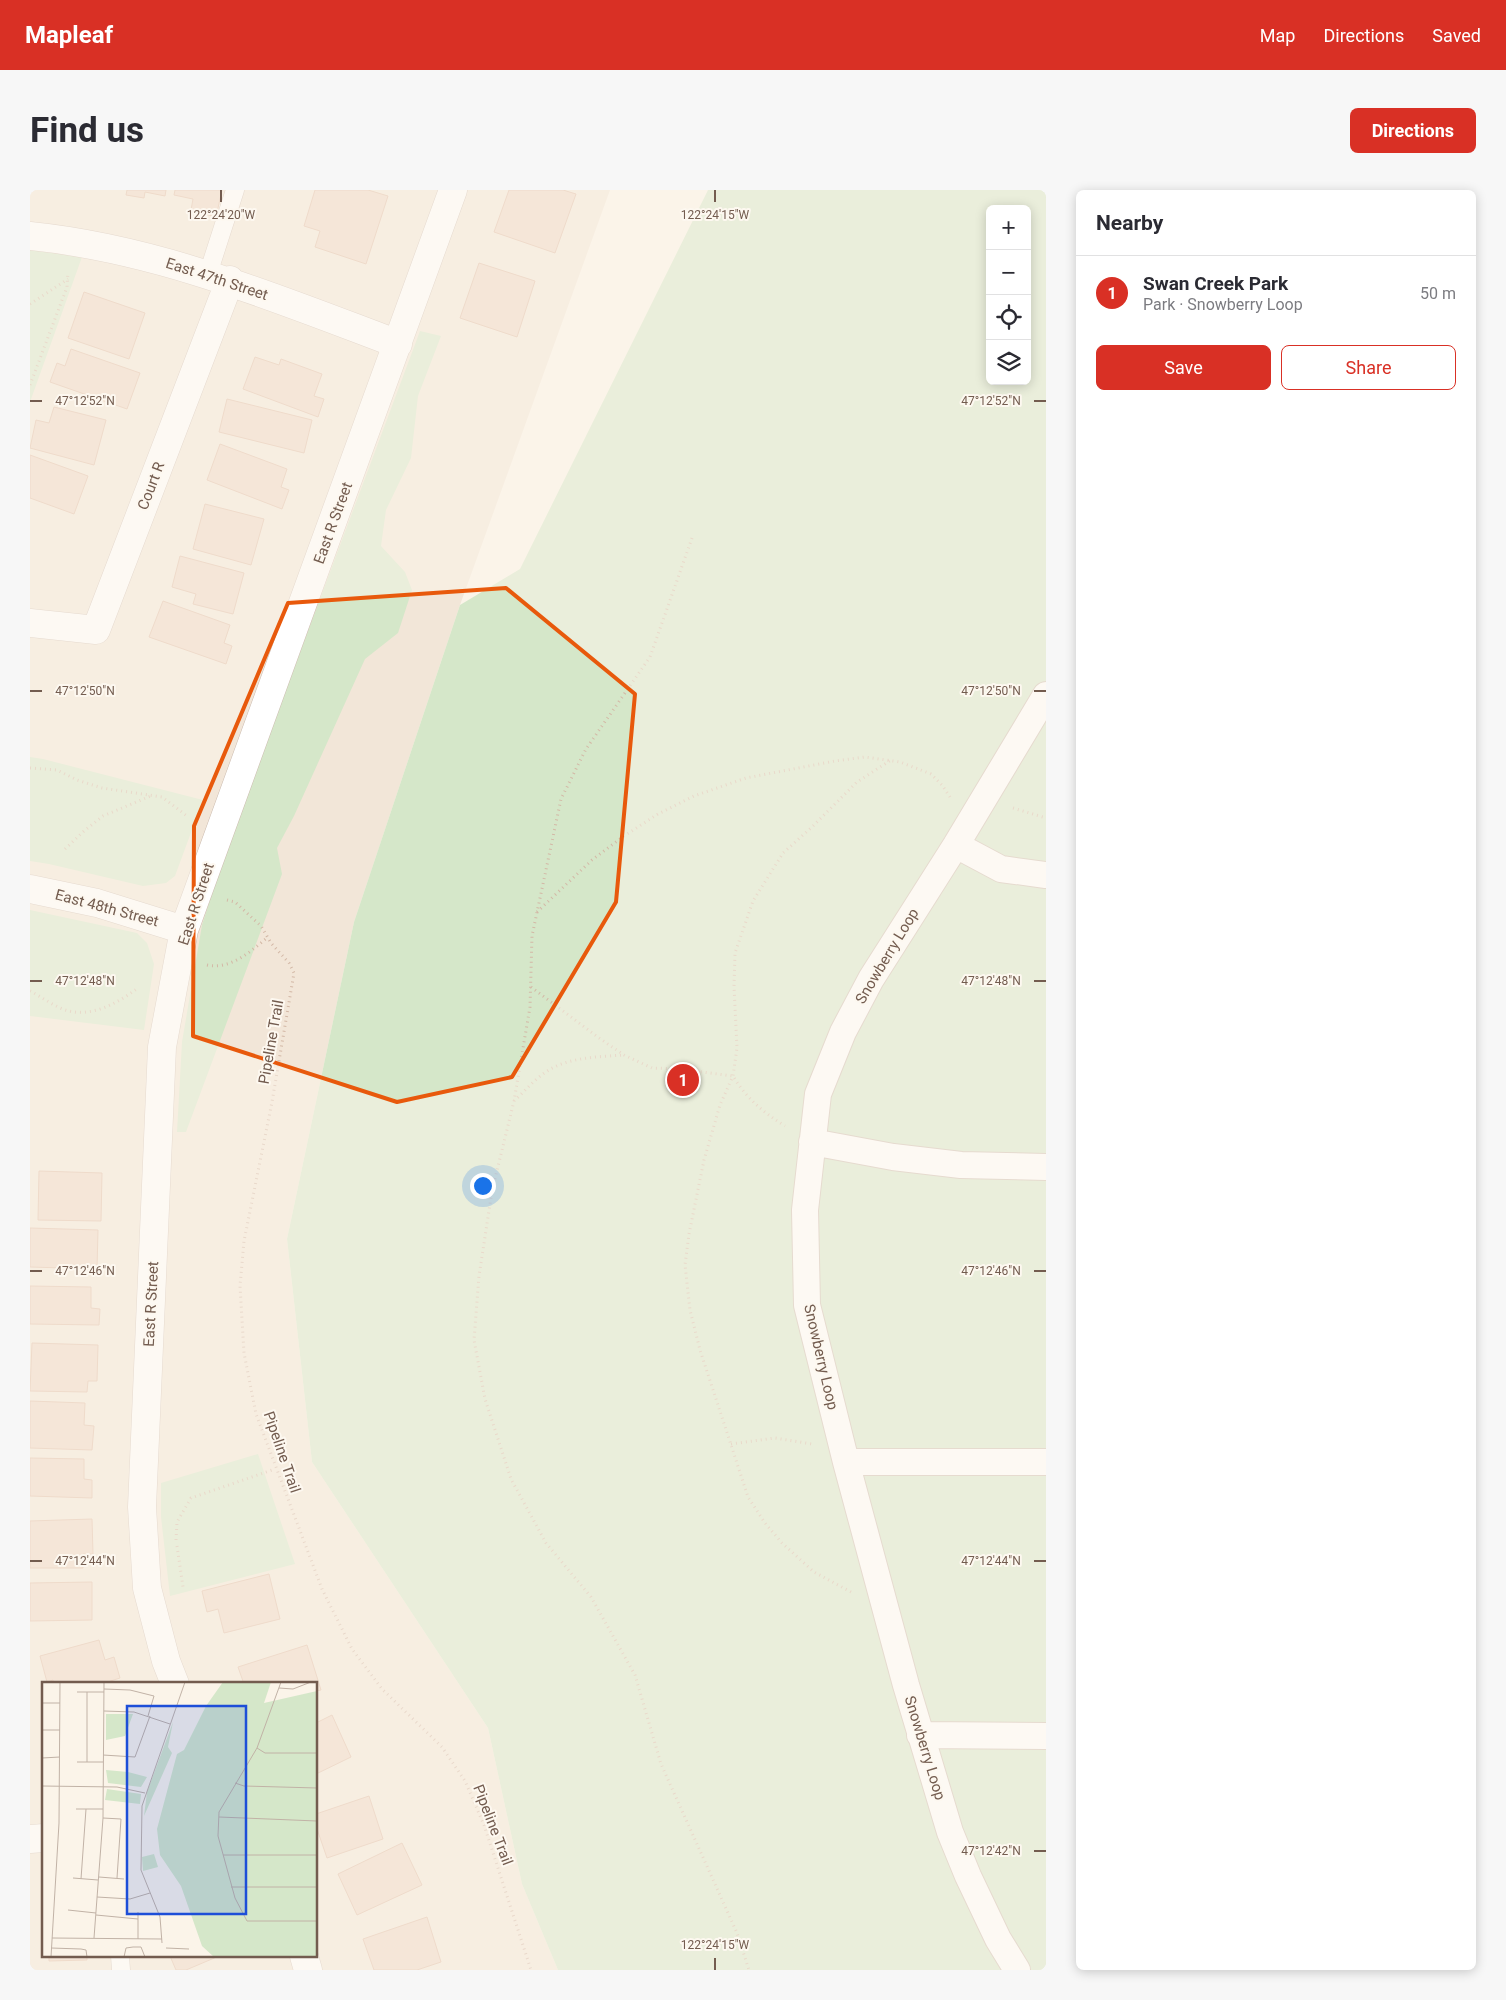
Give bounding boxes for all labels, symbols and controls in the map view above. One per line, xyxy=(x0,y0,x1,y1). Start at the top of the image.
text: Mapleaf xyxy=(25,21,113,49)
text: Map xyxy=(1260,25,1295,46)
text: Directions xyxy=(1323,25,1404,46)
text: Saved xyxy=(1432,25,1481,46)
button: Directions xyxy=(1350,108,1476,153)
text: Find us xyxy=(30,110,144,151)
map controls xyxy=(986,205,1031,385)
button: + xyxy=(986,205,1031,250)
text: 122°24'20"W xyxy=(187,208,255,222)
text: 122°24'15"W xyxy=(681,208,749,222)
text: Nearby xyxy=(1096,211,1163,235)
button: − xyxy=(986,250,1031,295)
street label: East 47th Street xyxy=(164,254,270,304)
text: Swan Creek Park xyxy=(1143,272,1288,295)
text: 1 xyxy=(1107,284,1117,303)
text: 50 m xyxy=(1420,284,1456,303)
button: locate xyxy=(986,295,1031,340)
text: Park · Snowberry Loop xyxy=(1143,295,1303,314)
button: layers xyxy=(986,340,1031,385)
button: Save xyxy=(1096,345,1271,390)
button: Share xyxy=(1281,345,1456,390)
text: 47°12'52"N xyxy=(55,394,115,408)
text: 47°12'52"N xyxy=(961,394,1021,408)
street label: Court R xyxy=(134,459,168,513)
street label: East R Street xyxy=(310,480,356,566)
text: 47°12'50"N xyxy=(55,684,115,698)
text: 47°12'50"N xyxy=(961,684,1021,698)
street label: East R Street xyxy=(174,860,218,947)
street label: East 48th Street xyxy=(53,886,161,930)
street label: Snowberry Loop xyxy=(851,905,923,1007)
text: 47°12'48"N xyxy=(55,974,115,988)
text: 47°12'48"N xyxy=(961,974,1021,988)
street label: Pipeline Trail xyxy=(255,999,287,1085)
pin: 1 xyxy=(667,1061,699,1099)
your location xyxy=(470,1173,496,1199)
street label: East R Street xyxy=(140,1261,162,1347)
text: 47°12'46"N xyxy=(55,1264,115,1278)
text: 47°12'46"N xyxy=(961,1264,1021,1278)
street label: Snowberry Loop xyxy=(800,1302,842,1412)
street label: Pipeline Trail xyxy=(260,1409,304,1495)
text: 47°12'44"N xyxy=(55,1554,115,1568)
text: 47°12'44"N xyxy=(961,1554,1021,1568)
inset map xyxy=(42,1682,318,1958)
street label: Snowberry Loop xyxy=(901,1694,949,1802)
street label: Pipeline Trail xyxy=(469,1782,517,1868)
text: 47°12'42"N xyxy=(961,1844,1021,1858)
text: 122°24'15"W xyxy=(681,1938,749,1952)

